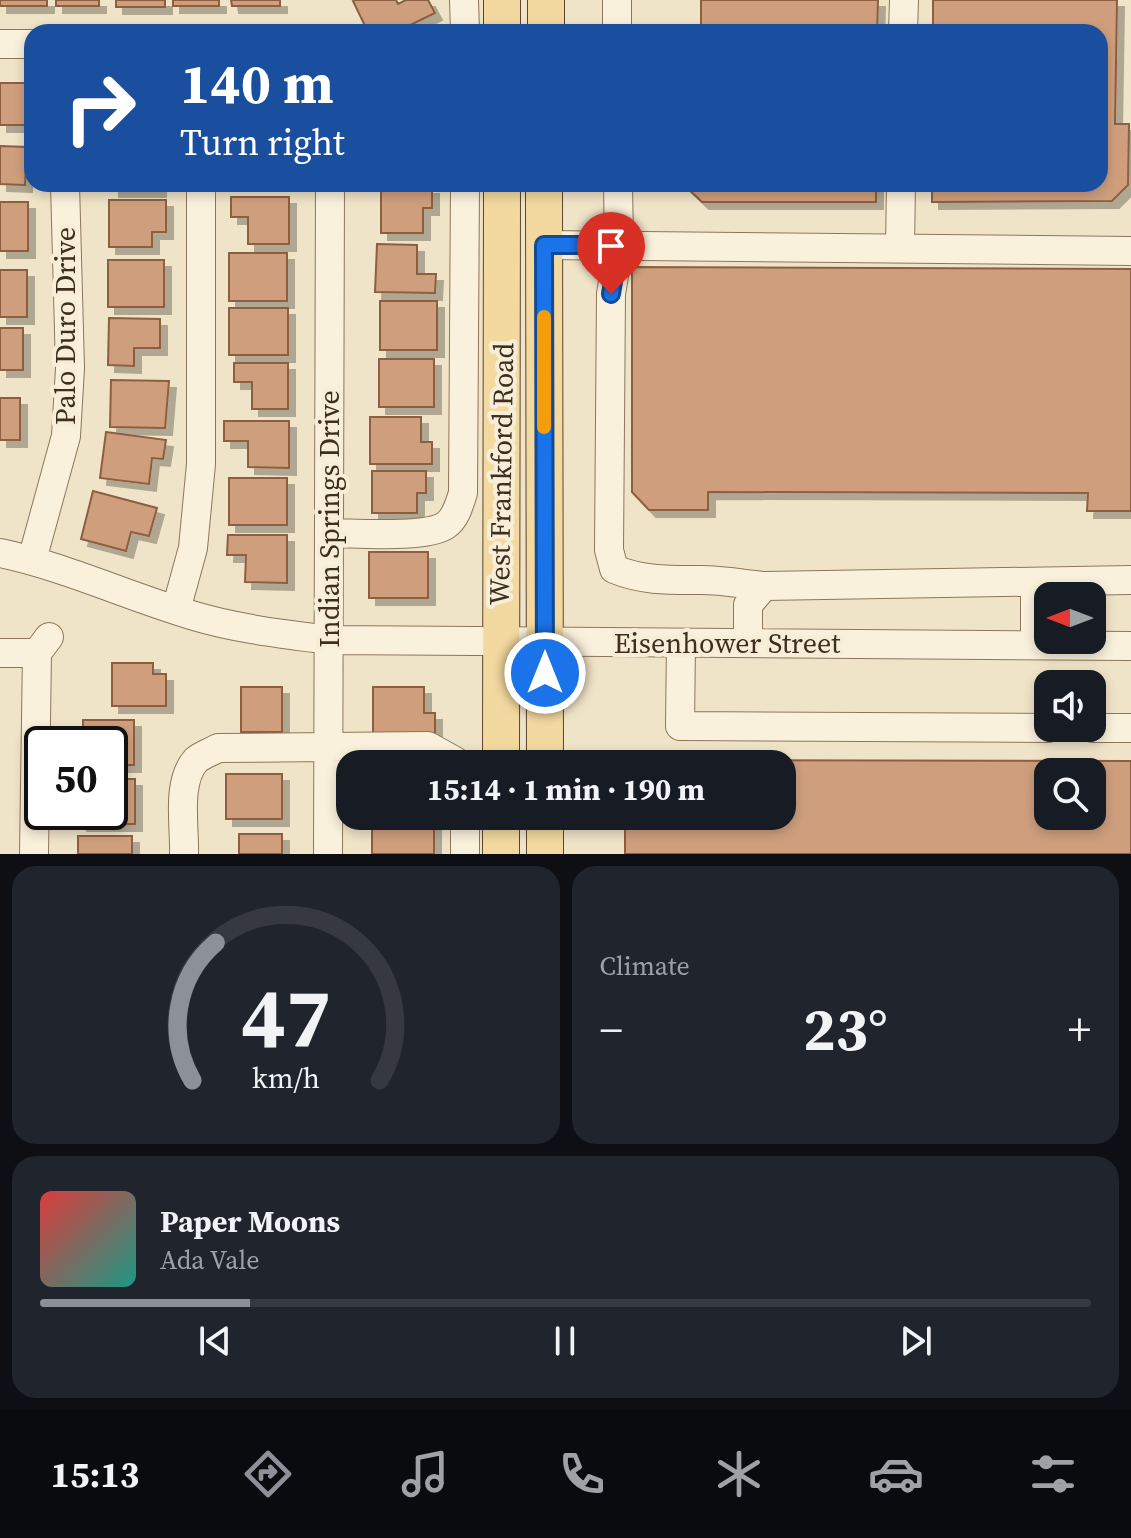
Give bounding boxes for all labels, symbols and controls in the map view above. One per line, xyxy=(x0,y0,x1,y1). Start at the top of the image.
text: 140 m xyxy=(180,45,334,122)
icon: right xyxy=(48,56,152,160)
text: Turn right xyxy=(180,118,345,167)
pin xyxy=(577,212,645,294)
icon: arrive xyxy=(589,224,633,268)
street label: Palo Duro Drive xyxy=(46,227,84,425)
street label: West Frankford Road xyxy=(480,342,522,606)
street label: Indian Springs Drive xyxy=(310,390,348,648)
north arrow xyxy=(1034,582,1106,654)
map controls xyxy=(1034,582,1106,830)
street label: Eisenhower Street xyxy=(614,624,841,662)
position arrow xyxy=(503,631,587,715)
button: sound xyxy=(1034,670,1106,742)
speed limit sign: 50 xyxy=(24,726,128,830)
button: search xyxy=(1034,758,1106,830)
text: 15:14 · 1 min · 190 m xyxy=(427,769,705,810)
text: Climate xyxy=(600,948,690,984)
text: 47 xyxy=(241,961,331,1075)
text: 23° xyxy=(803,988,888,1070)
text: − xyxy=(600,999,623,1060)
text: + xyxy=(1068,999,1091,1060)
text: km/h xyxy=(252,1058,320,1098)
text: Paper Moons xyxy=(160,1201,340,1242)
text: Ada Vale xyxy=(160,1242,259,1278)
icon: previous xyxy=(193,1319,237,1363)
icon: pause xyxy=(543,1319,587,1363)
icon: next xyxy=(894,1319,938,1363)
icon: directions xyxy=(240,1446,296,1502)
icon: music xyxy=(397,1446,453,1502)
icon: phone xyxy=(554,1446,610,1502)
icon: climate xyxy=(711,1446,767,1502)
icon: car xyxy=(868,1446,924,1502)
icon: filters xyxy=(1025,1446,1081,1502)
text: 15:13 xyxy=(50,1450,139,1499)

